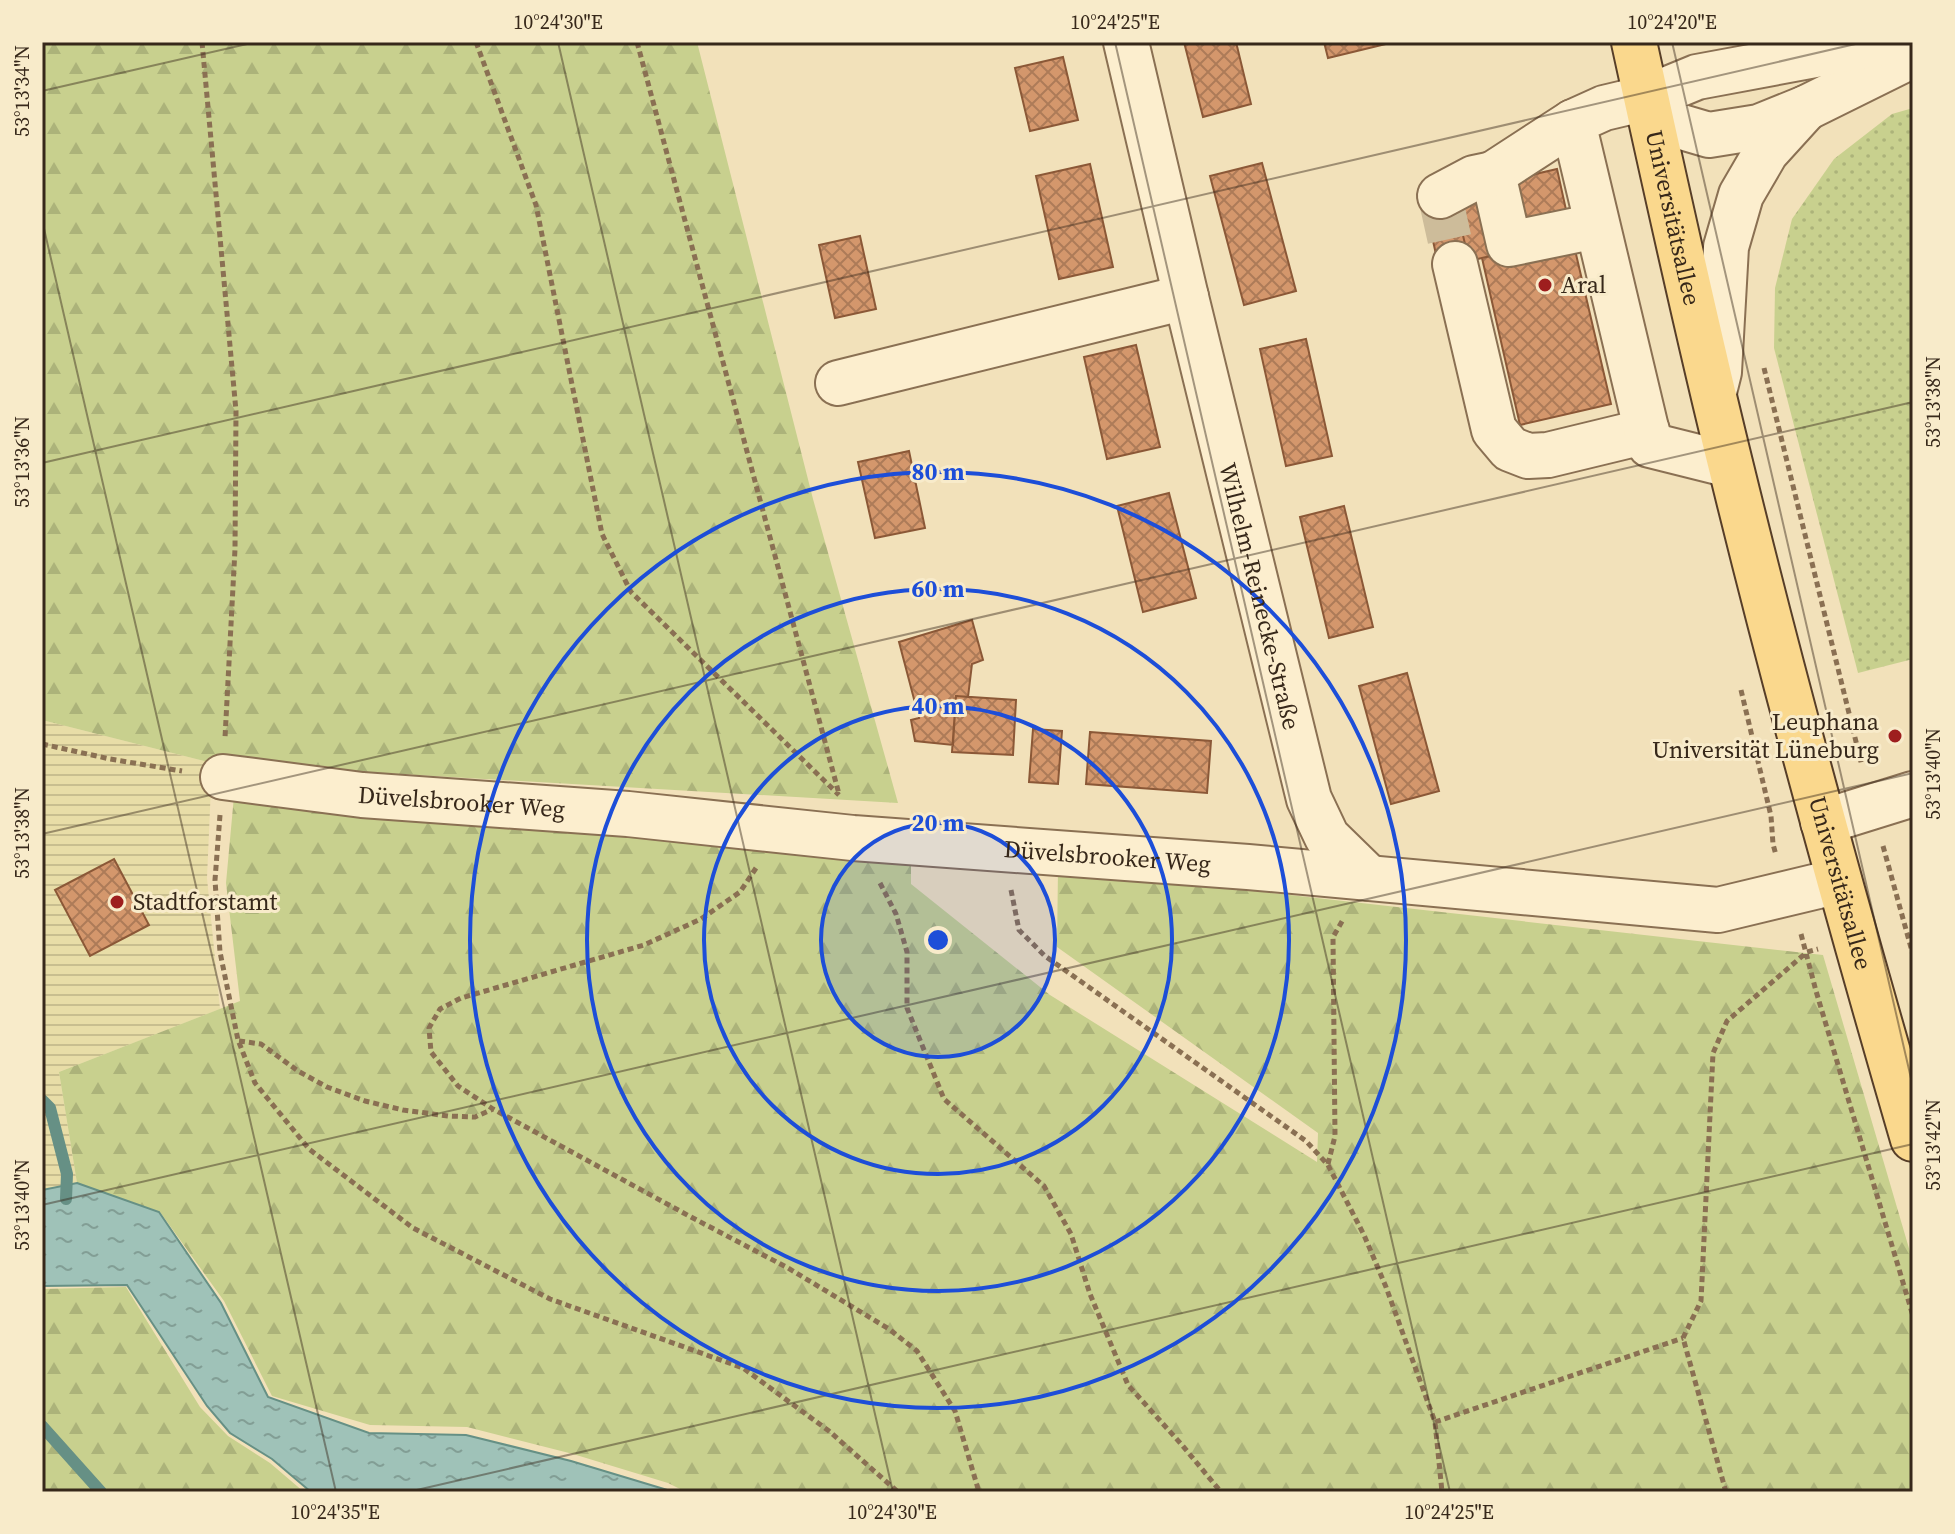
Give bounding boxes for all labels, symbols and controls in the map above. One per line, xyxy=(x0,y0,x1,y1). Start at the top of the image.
text: 10°24'30"E xyxy=(513,8,603,36)
text: 10°24'25"E xyxy=(1070,8,1160,36)
text: 10°24'20"E xyxy=(1627,8,1717,36)
text: 53°13'34"N xyxy=(8,45,36,137)
street label: Universitätsallee xyxy=(1638,127,1709,309)
place label: Aral xyxy=(1561,268,1606,301)
marker: Aral xyxy=(1536,276,1554,294)
text: 53°13'38"N xyxy=(1919,356,1947,448)
text: 53°13'36"N xyxy=(8,416,36,508)
text: 80 m xyxy=(912,455,965,488)
street label: Wilhelm-Reinecke-Straße xyxy=(1211,459,1308,733)
text: 60 m xyxy=(912,572,965,605)
text: 40 m xyxy=(912,689,965,722)
place label: Leuphana Universität Lüneburg xyxy=(1652,705,1880,766)
marker: Leuphana Universität Lüneburg xyxy=(1886,727,1904,745)
text: 53°13'40"N xyxy=(1919,728,1947,820)
street label: Düvelsbrooker Weg xyxy=(357,778,566,825)
text: 53°13'38"N xyxy=(8,787,36,879)
street label: Universitätsallee xyxy=(1801,792,1881,973)
text: 20 m xyxy=(912,806,965,839)
street label: Düvelsbrooker Weg xyxy=(1003,832,1212,880)
place label: Stadtforstamt xyxy=(133,885,278,918)
marker: Stadtforstamt xyxy=(108,893,126,911)
centre of rings xyxy=(924,926,952,954)
text: 53°13'42"N xyxy=(1919,1099,1947,1191)
text: 53°13'40"N xyxy=(8,1159,36,1251)
text: 10°24'35"E xyxy=(290,1498,380,1526)
text: 10°24'30"E xyxy=(847,1498,937,1526)
text: 10°24'25"E xyxy=(1404,1498,1494,1526)

